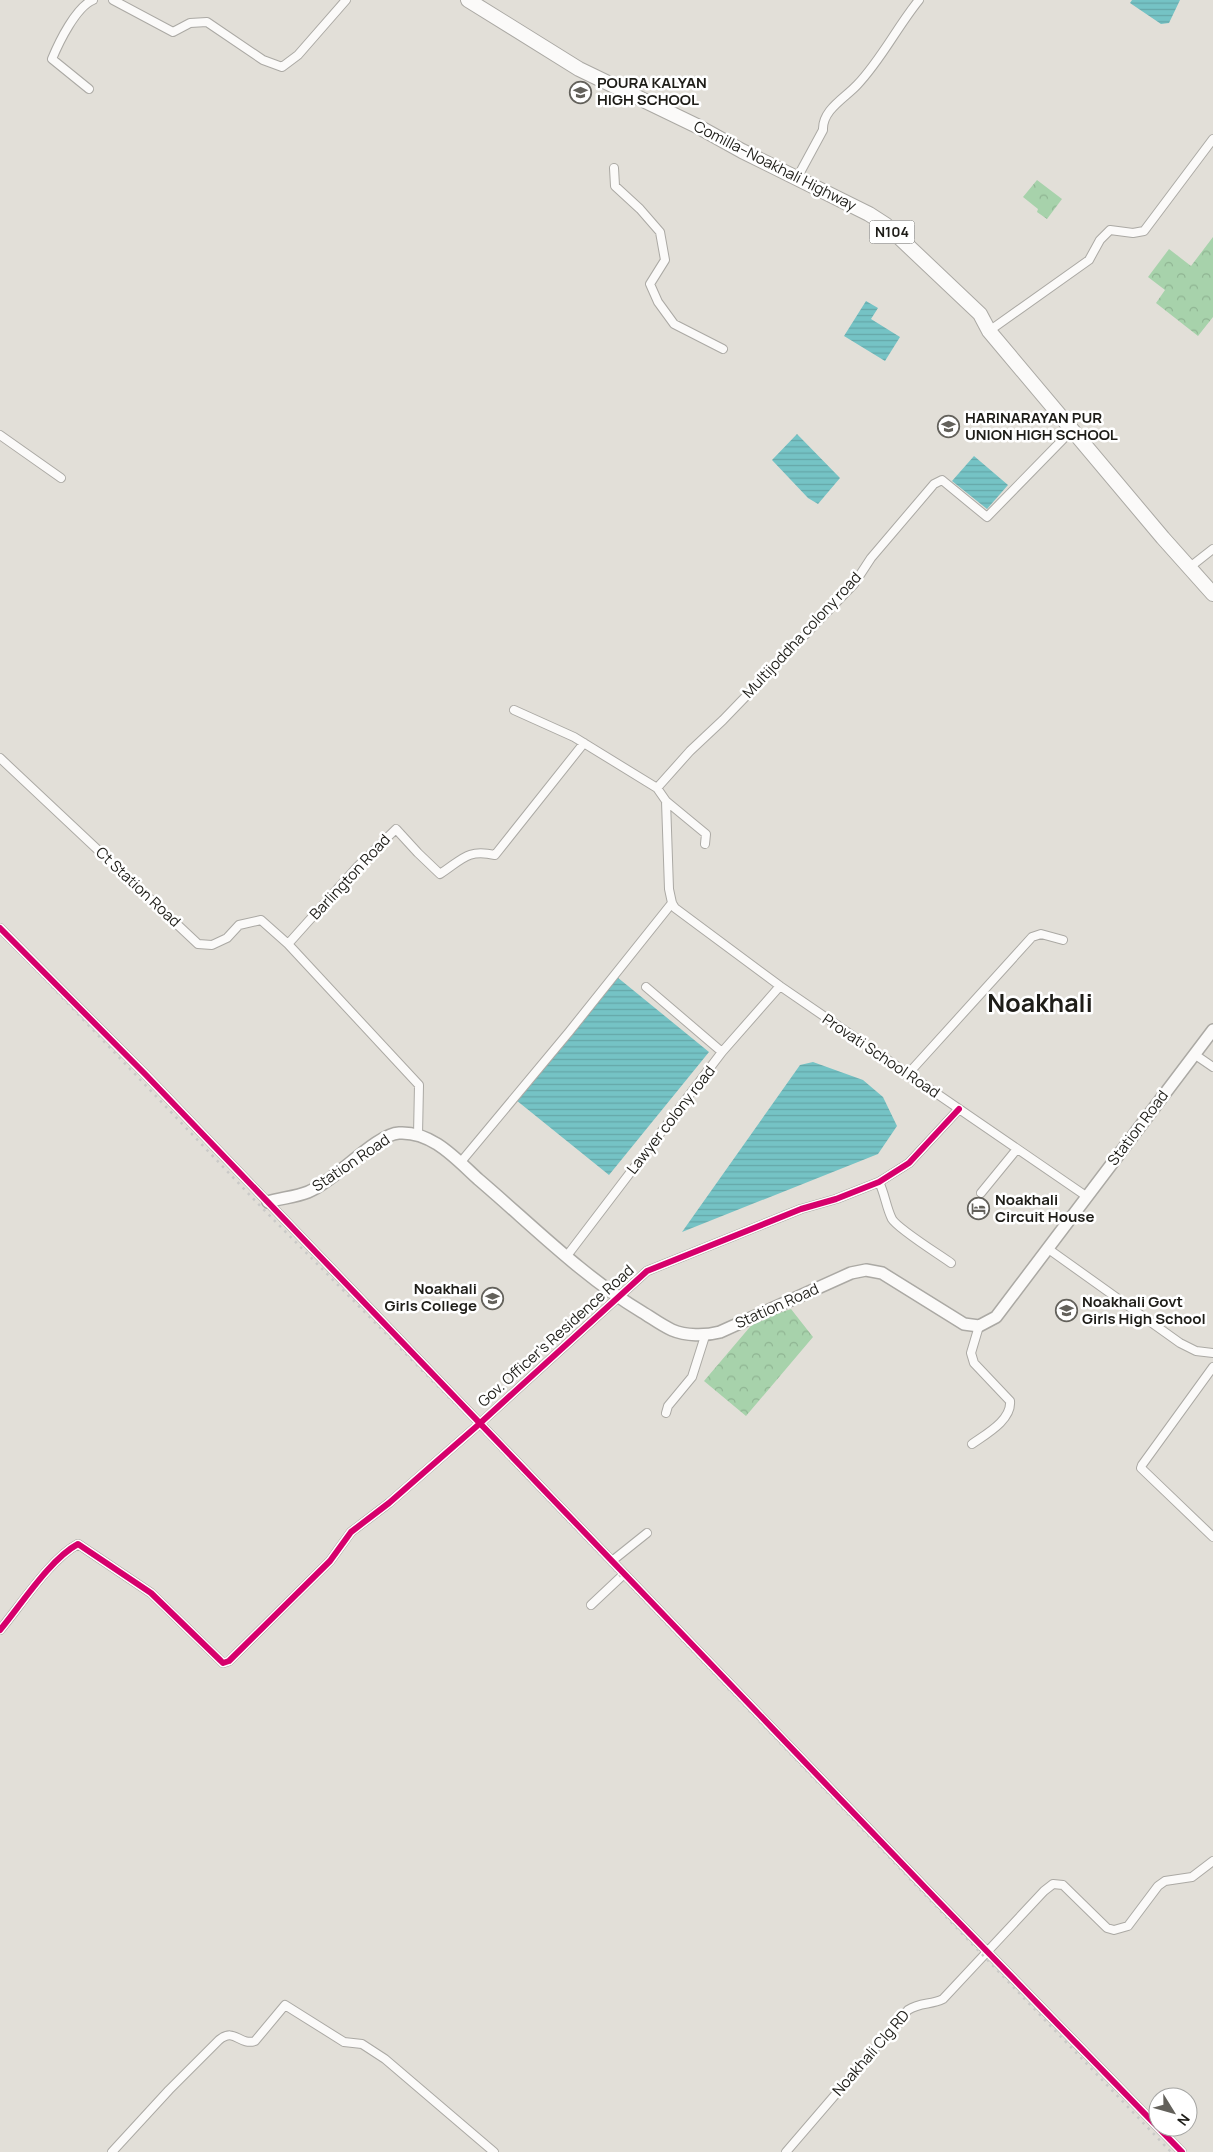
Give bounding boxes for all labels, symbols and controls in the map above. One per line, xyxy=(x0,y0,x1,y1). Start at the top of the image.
place label: POURA KALYAN HIGH SCHOOL xyxy=(597,72,707,110)
school or university icon: POURA KALYAN HIGH SCHOOL xyxy=(569,80,593,104)
street label: Comilla–Noakhali Highway xyxy=(690,115,860,216)
road number: N104 xyxy=(870,220,914,243)
place label: HARINARAYAN PUR UNION HIGH SCHOOL xyxy=(965,407,1118,445)
school or university icon: HARINARAYAN PUR UNION HIGH SCHOOL xyxy=(937,415,961,439)
street label: Multijoddha colony road xyxy=(738,567,866,702)
street label: Barlington Road xyxy=(305,829,395,924)
street label: Ct Station Road xyxy=(91,842,185,932)
district label: Noakhali xyxy=(987,985,1093,1020)
street label: Provati School Road xyxy=(819,1009,944,1103)
street label: Lawyer colony road xyxy=(622,1061,720,1178)
street label: Station Road xyxy=(1102,1086,1173,1170)
street label: Station Road xyxy=(308,1129,394,1196)
place label: Noakhali Circuit House xyxy=(995,1189,1094,1227)
hotel icon: Noakhali Circuit House xyxy=(967,1197,991,1221)
street label: Gov. Officer's Residence Road xyxy=(473,1260,638,1411)
place label: Noakhali Girls College xyxy=(384,1278,477,1316)
street label: Station Road xyxy=(732,1278,822,1333)
school or university icon: Noakhali Girls College xyxy=(481,1286,505,1310)
place label: Noakhali Govt Girls High School xyxy=(1082,1291,1206,1329)
school or university icon: Noakhali Govt Girls High School xyxy=(1054,1299,1078,1323)
street label: Noakhali Clg RD xyxy=(827,2005,914,2100)
north arrow xyxy=(1148,2087,1198,2137)
text: N xyxy=(1173,2110,1194,2130)

